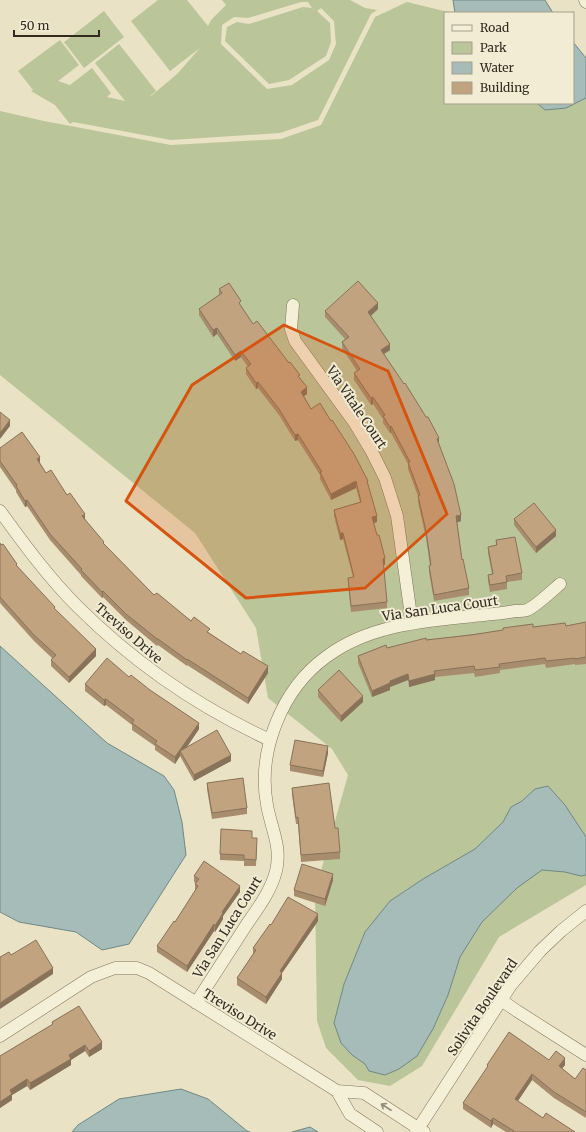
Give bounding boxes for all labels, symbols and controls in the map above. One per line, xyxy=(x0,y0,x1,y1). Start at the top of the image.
scale bar xyxy=(14,12,99,38)
legend xyxy=(444,12,574,104)
text: 50 m xyxy=(20,18,49,33)
text: Road xyxy=(480,20,509,35)
text: Park xyxy=(480,40,507,55)
text: Water xyxy=(479,60,515,75)
text: Building xyxy=(480,80,530,95)
street label: Via Vitale Court xyxy=(322,362,391,452)
street label: Via San Luca Court xyxy=(380,592,499,625)
street label: Treviso Drive xyxy=(91,599,166,667)
street label: Via San Luca Court xyxy=(189,873,266,982)
street label: Solivita Boulevard xyxy=(444,955,521,1059)
street label: Treviso Drive xyxy=(200,985,280,1044)
one-way arrow xyxy=(381,1103,392,1111)

